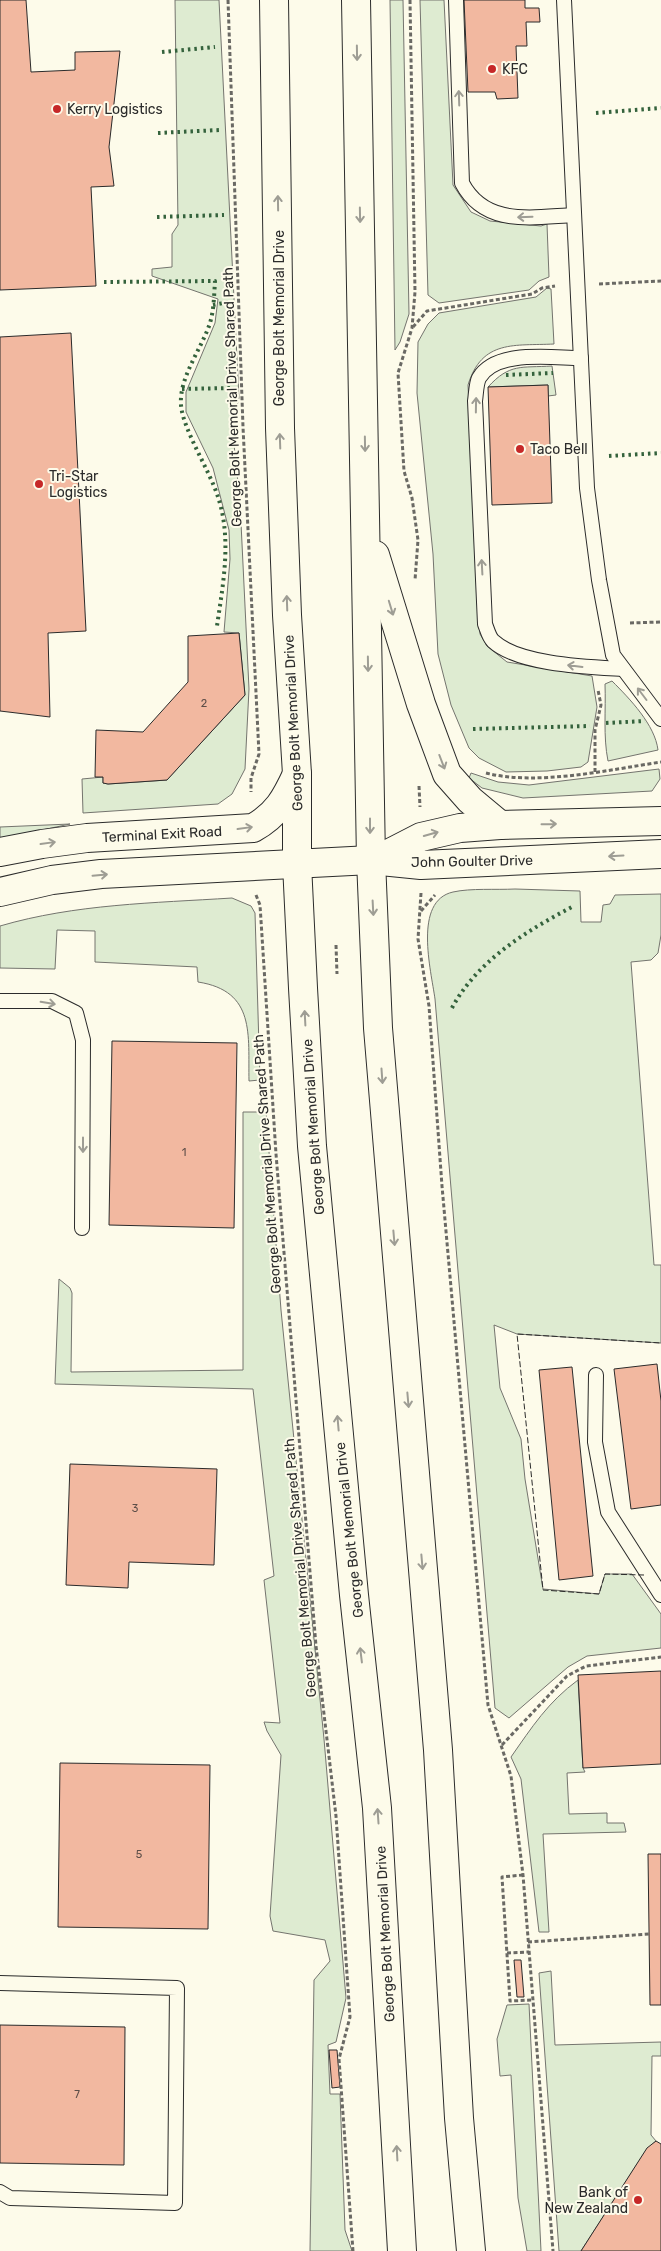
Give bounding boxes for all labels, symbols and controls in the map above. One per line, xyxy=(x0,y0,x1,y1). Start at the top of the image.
one-way arrow xyxy=(352,44,361,60)
place label: KFC xyxy=(502,61,528,78)
marker: KFC xyxy=(486,63,498,75)
one-way arrow xyxy=(454,90,464,106)
place label: Kerry Logistics xyxy=(67,101,163,118)
marker: Kerry Logistics xyxy=(51,103,63,115)
one-way arrow xyxy=(273,195,282,211)
one-way arrow xyxy=(355,206,365,223)
one-way arrow xyxy=(517,212,534,222)
street label: George Bolt Memorial Drive xyxy=(271,230,288,406)
street label: George Bolt Memorial Drive Shared Path xyxy=(219,267,246,527)
one-way arrow xyxy=(471,397,481,413)
one-way arrow xyxy=(276,433,285,449)
one-way arrow xyxy=(360,436,370,452)
place label: Taco Bell xyxy=(530,441,588,458)
marker: Taco Bell xyxy=(514,443,526,455)
place label: Tri-Star Logistics xyxy=(49,468,107,501)
marker: Tri-Star Logistics xyxy=(33,478,45,490)
one-way arrow xyxy=(478,559,487,575)
one-way arrow xyxy=(282,595,291,611)
one-way arrow xyxy=(387,599,397,615)
street label: George Bolt Memorial Drive xyxy=(280,634,307,811)
one-way arrow xyxy=(363,656,373,672)
one-way arrow xyxy=(567,661,583,671)
one-way arrow xyxy=(637,687,647,701)
house number: 2 xyxy=(201,697,207,710)
one-way arrow xyxy=(438,754,447,769)
one-way arrow xyxy=(366,818,375,834)
one-way arrow xyxy=(541,819,557,828)
street label: Terminal Exit Road xyxy=(102,823,223,846)
one-way arrow xyxy=(236,823,252,833)
one-way arrow xyxy=(423,828,439,838)
one-way arrow xyxy=(40,838,56,848)
street label: John Goulter Drive xyxy=(411,852,533,871)
one-way arrow xyxy=(608,852,624,861)
one-way arrow xyxy=(91,870,107,880)
one-way arrow xyxy=(368,900,377,916)
one-way arrow xyxy=(40,998,56,1008)
one-way arrow xyxy=(300,1010,309,1026)
street label: George Bolt Memorial Drive Shared Path xyxy=(250,1034,285,1294)
street label: George Bolt Memorial Drive xyxy=(299,1038,328,1215)
one-way arrow xyxy=(377,1068,386,1084)
one-way arrow xyxy=(78,1136,88,1152)
house number: 1 xyxy=(182,1146,186,1159)
one-way arrow xyxy=(390,1230,399,1246)
one-way arrow xyxy=(403,1392,413,1408)
one-way arrow xyxy=(334,1416,343,1432)
street label: George Bolt Memorial Drive Shared Path xyxy=(281,1438,320,1698)
street label: George Bolt Memorial Drive xyxy=(332,1441,367,1619)
house number: 3 xyxy=(132,1502,139,1515)
one-way arrow xyxy=(417,1554,427,1570)
one-way arrow xyxy=(356,1647,366,1663)
one-way arrow xyxy=(373,1809,382,1825)
street label: George Bolt Memorial Drive xyxy=(372,1845,399,2022)
house number: 5 xyxy=(136,1848,143,1861)
house number: 7 xyxy=(74,2088,80,2101)
one-way arrow xyxy=(392,2146,401,2162)
place label: Bank of New Zealand xyxy=(545,2184,629,2217)
marker: Bank of New Zealand xyxy=(632,2194,644,2206)

